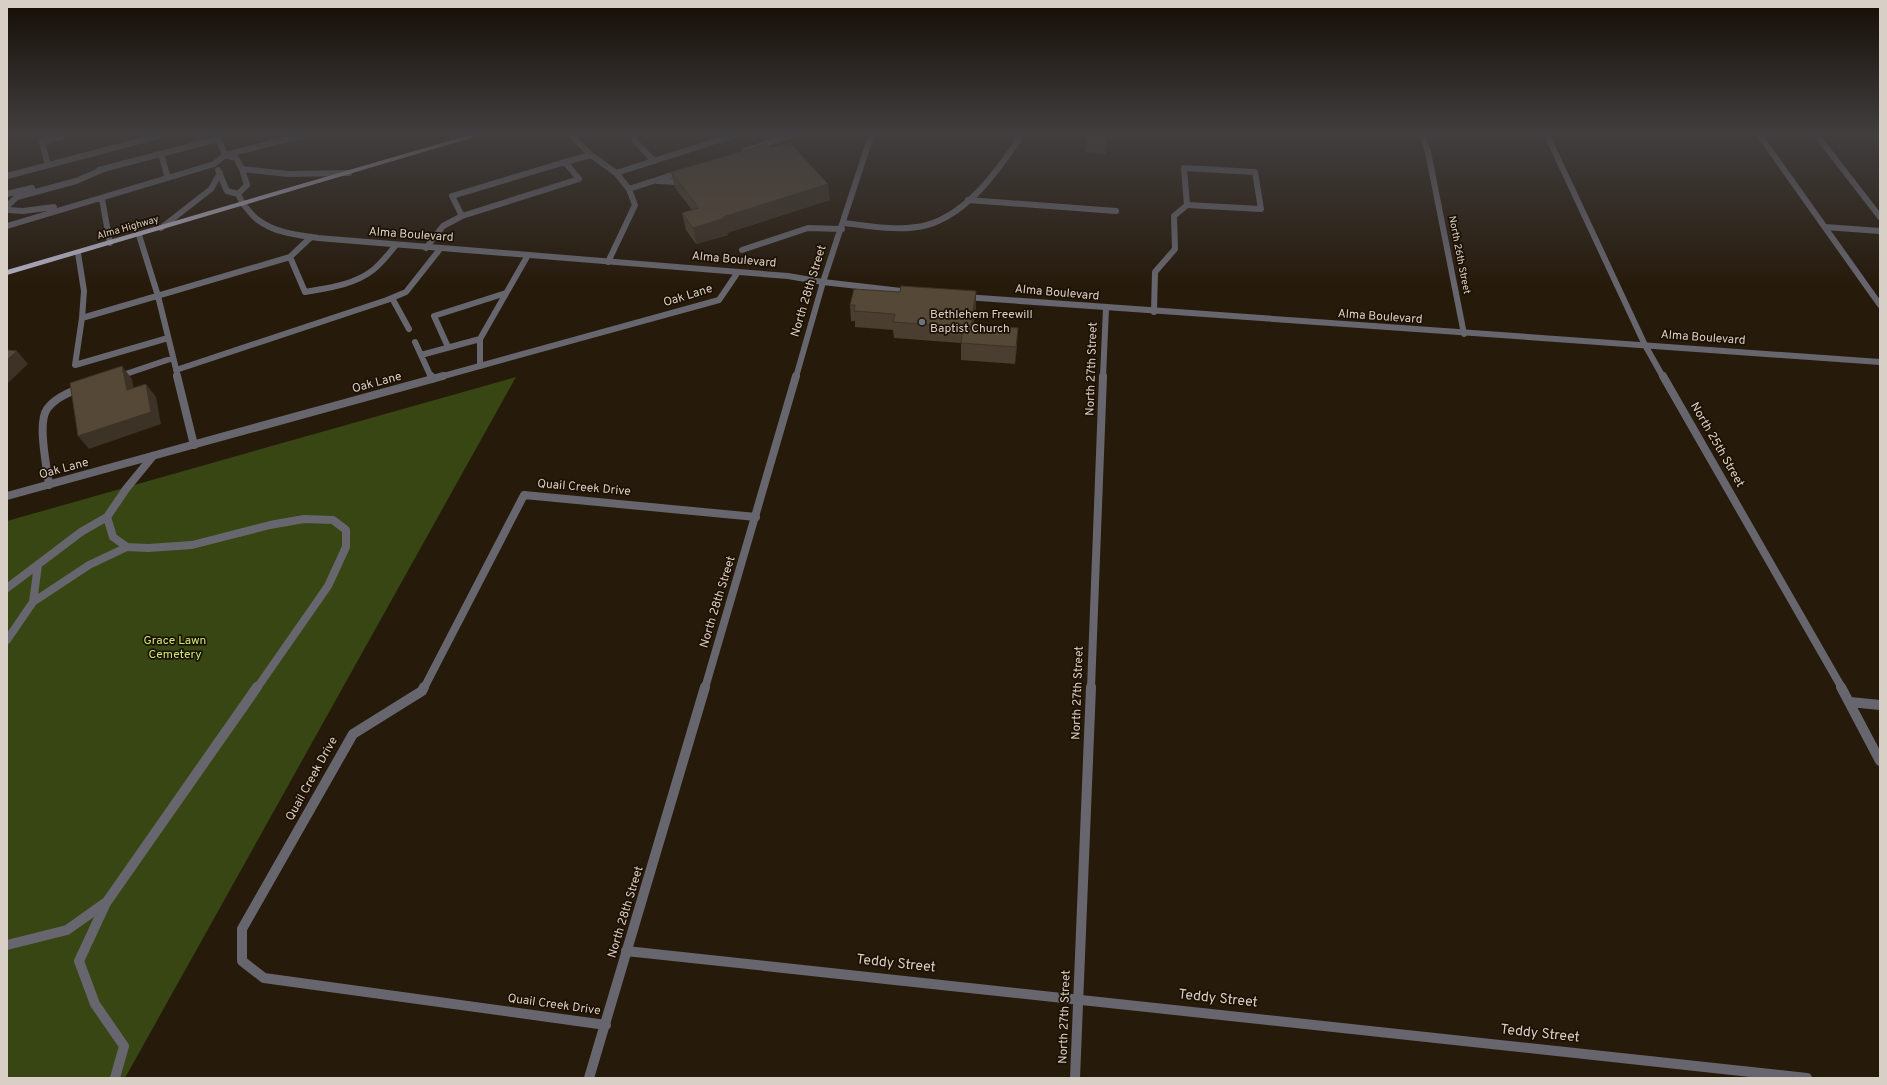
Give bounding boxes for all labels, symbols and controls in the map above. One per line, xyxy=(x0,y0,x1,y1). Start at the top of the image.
street label: Alma Highway xyxy=(96,213,160,243)
street label: North 26th Street xyxy=(1445,215,1473,295)
street label: Alma Boulevard xyxy=(368,224,454,246)
street label: North 28th Street xyxy=(787,243,831,339)
street label: Alma Boulevard xyxy=(691,248,777,272)
street label: Oak Lane xyxy=(661,281,715,311)
street label: Alma Boulevard xyxy=(1014,281,1100,305)
street label: Alma Boulevard xyxy=(1337,306,1423,328)
place label: Bethlehem Freewill Baptist Church xyxy=(930,307,1033,337)
marker: Bethlehem Freewill Baptist Church xyxy=(917,317,927,327)
street label: North 27th Street xyxy=(1082,322,1102,416)
street label: Alma Boulevard xyxy=(1660,327,1746,349)
street label: Oak Lane xyxy=(350,369,404,397)
street label: North 25th Street xyxy=(1686,400,1748,490)
street label: Oak Lane xyxy=(37,455,91,483)
street label: Quail Creek Drive xyxy=(537,476,631,500)
street label: North 28th Street xyxy=(696,554,740,650)
park label: Grace Lawn Cemetery xyxy=(144,633,206,663)
street label: North 27th Street xyxy=(1068,646,1088,740)
street label: Quail Creek Drive xyxy=(282,734,342,824)
street label: North 28th Street xyxy=(604,864,648,960)
street label: Teddy Street xyxy=(855,951,937,977)
street label: North 27th Street xyxy=(1055,970,1075,1064)
street label: Teddy Street xyxy=(1177,986,1259,1012)
street label: Quail Creek Drive xyxy=(506,991,602,1019)
street label: Teddy Street xyxy=(1499,1021,1581,1047)

